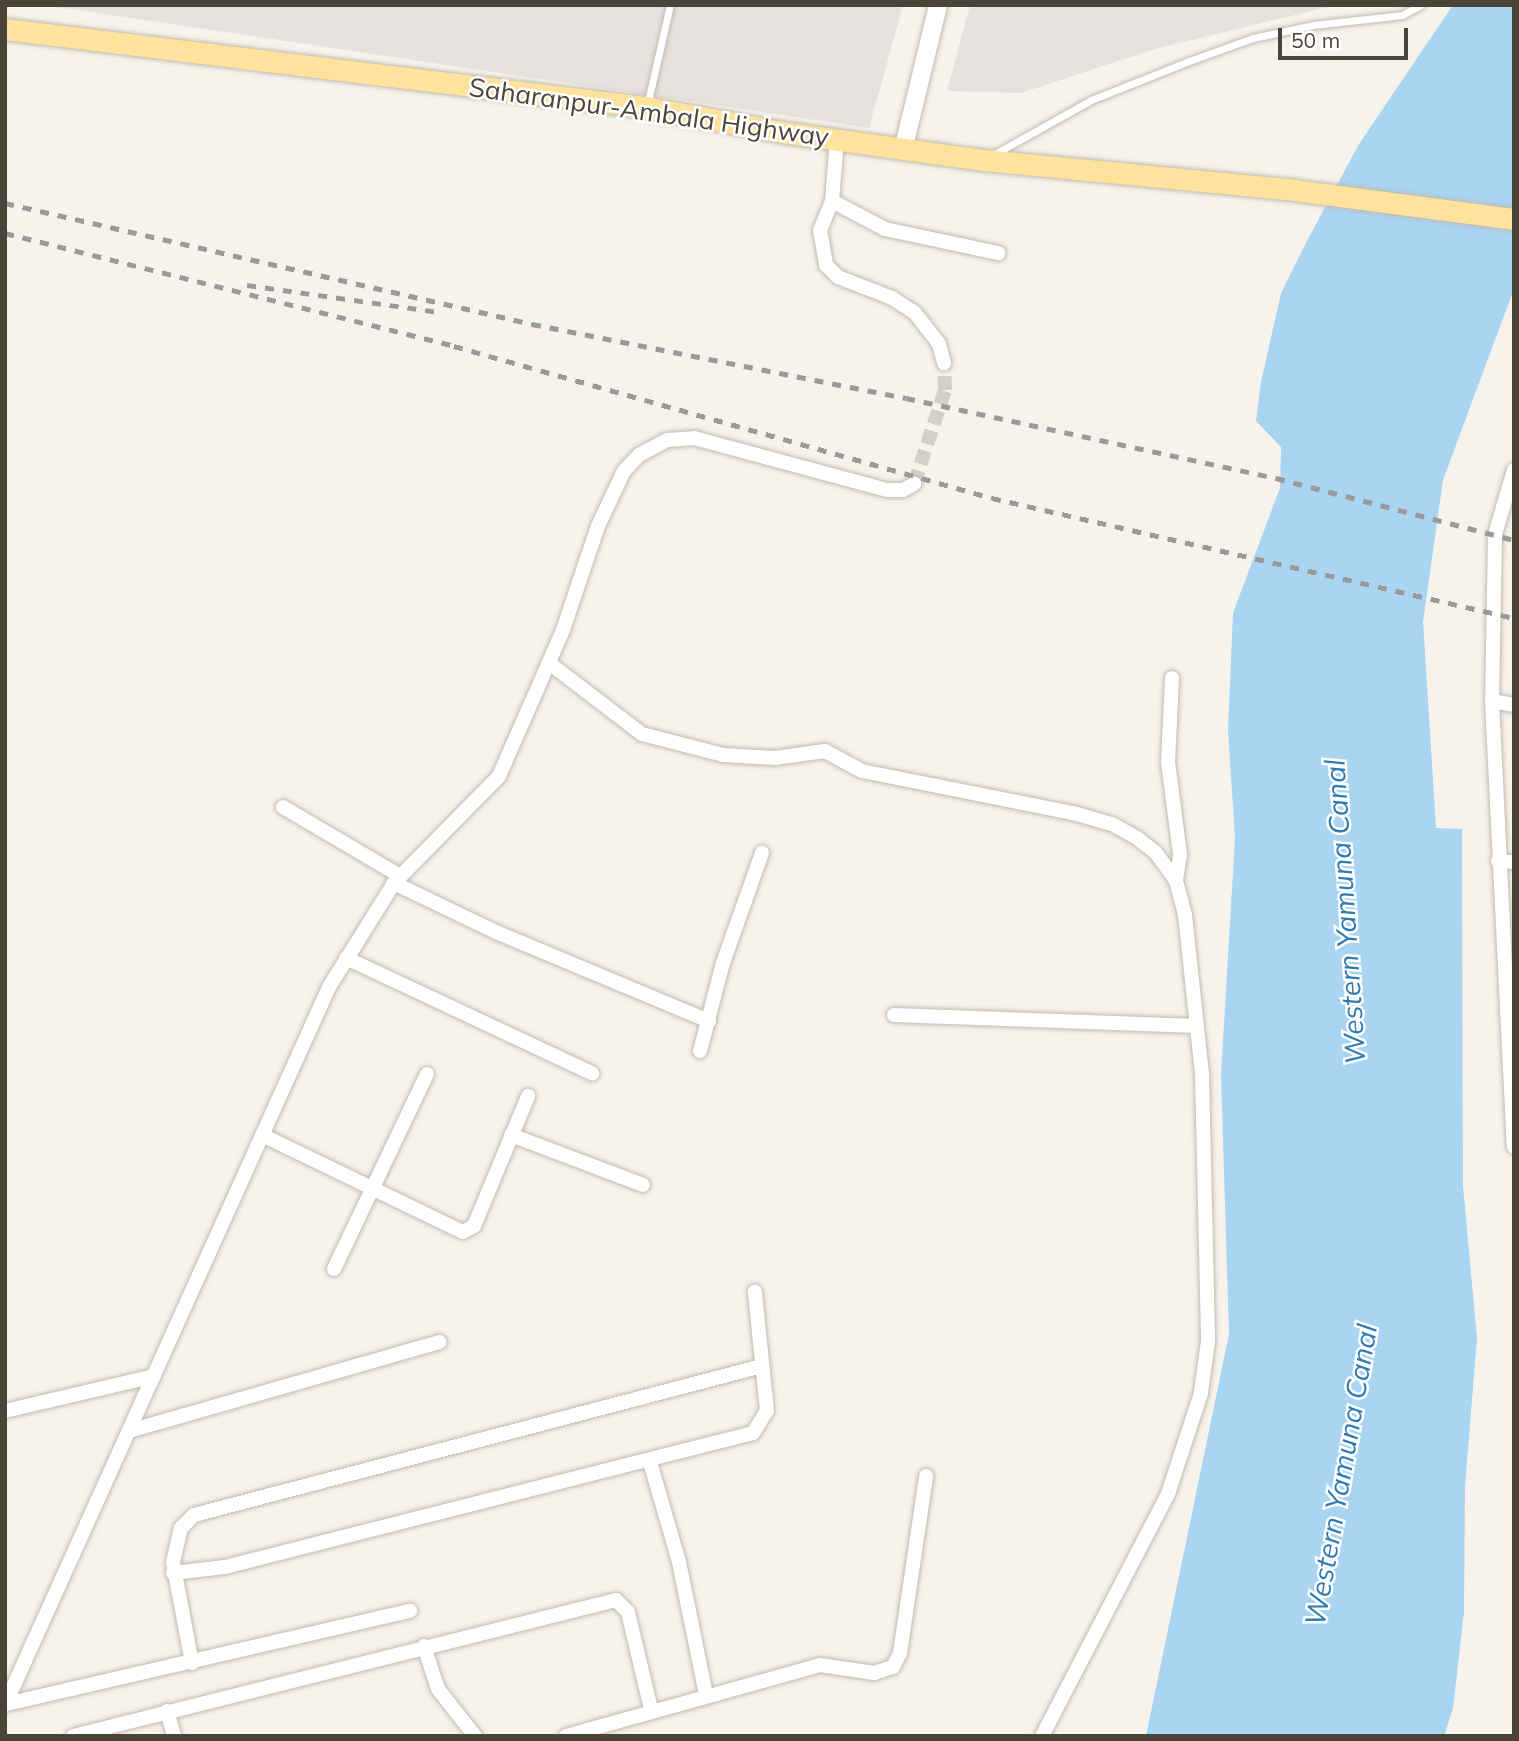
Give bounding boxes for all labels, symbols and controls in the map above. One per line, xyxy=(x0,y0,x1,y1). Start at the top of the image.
scale bar xyxy=(1281,14,1410,58)
text: 50 m xyxy=(1291,27,1340,53)
street label: Saharanpur-Ambala Highway xyxy=(467,71,831,153)
water label: Western Yamuna Canal xyxy=(1318,758,1372,1066)
water label: Western Yamuna Canal xyxy=(1298,1322,1384,1628)

